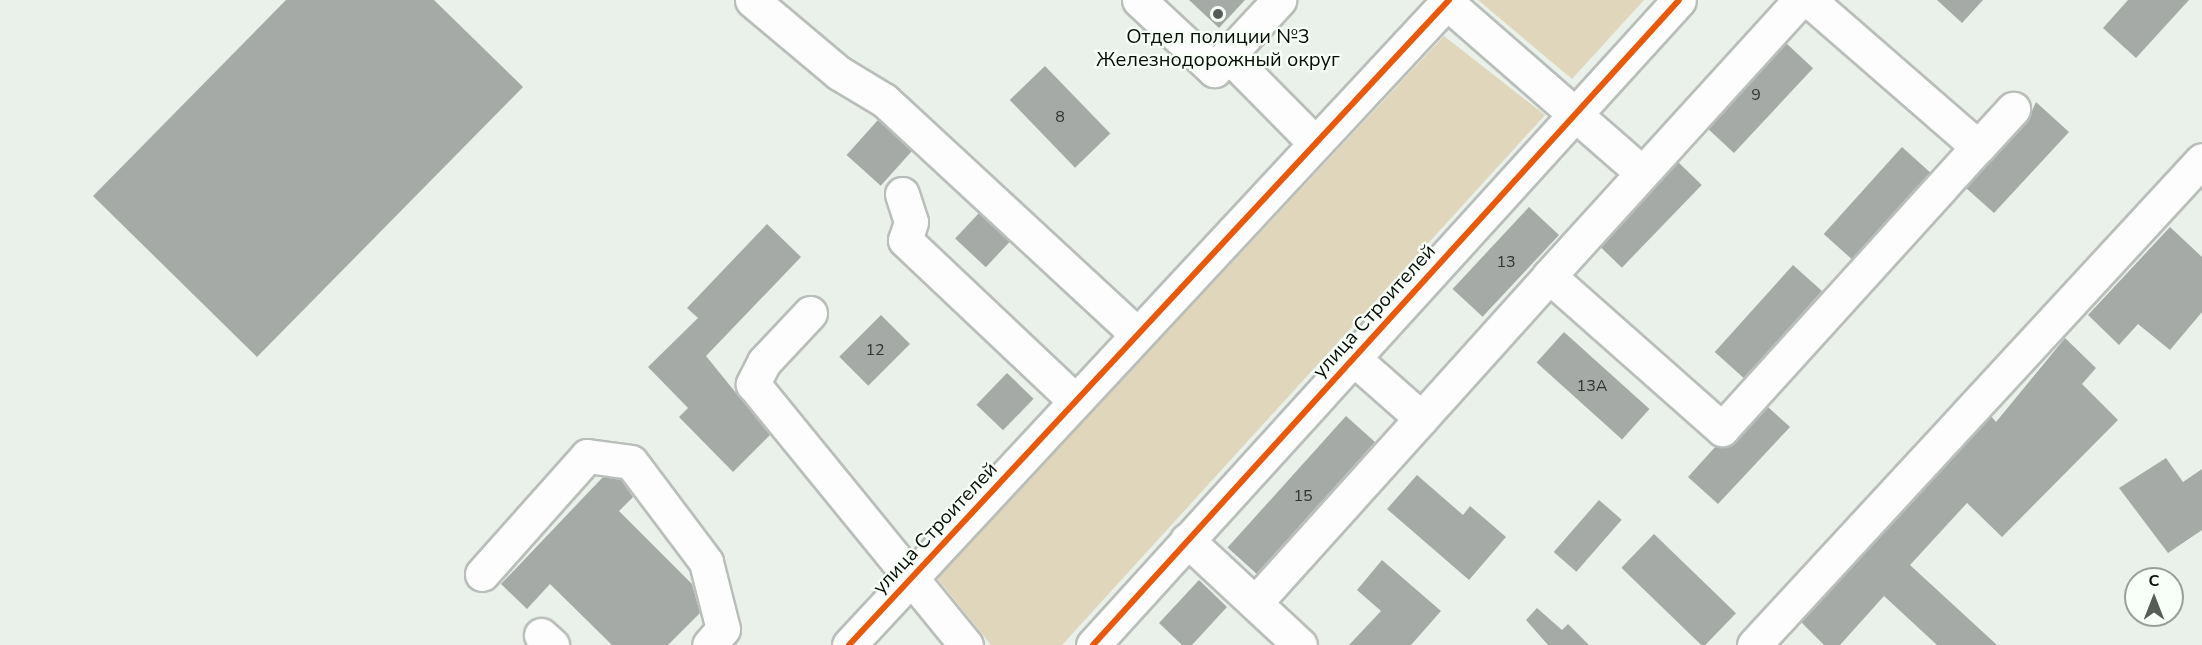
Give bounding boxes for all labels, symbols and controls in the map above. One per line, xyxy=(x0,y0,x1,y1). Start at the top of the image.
marker: Отдел полиции №3 Железнодорожный округ xyxy=(1211,7,1225,21)
place label: Отдел полиции №3 Железнодорожный округ xyxy=(1096,24,1340,71)
house number: 9 xyxy=(1751,85,1761,105)
house number: 8 xyxy=(1055,107,1065,127)
street label: улица Строителей xyxy=(1308,239,1440,383)
house number: 13 xyxy=(1496,252,1516,272)
house number: 12 xyxy=(865,340,885,360)
house number: 13А xyxy=(1577,376,1607,396)
street label: улица Строителей xyxy=(868,457,1002,599)
house number: 15 xyxy=(1293,486,1313,506)
north arrow xyxy=(2124,567,2184,627)
text: С xyxy=(2149,570,2159,592)

